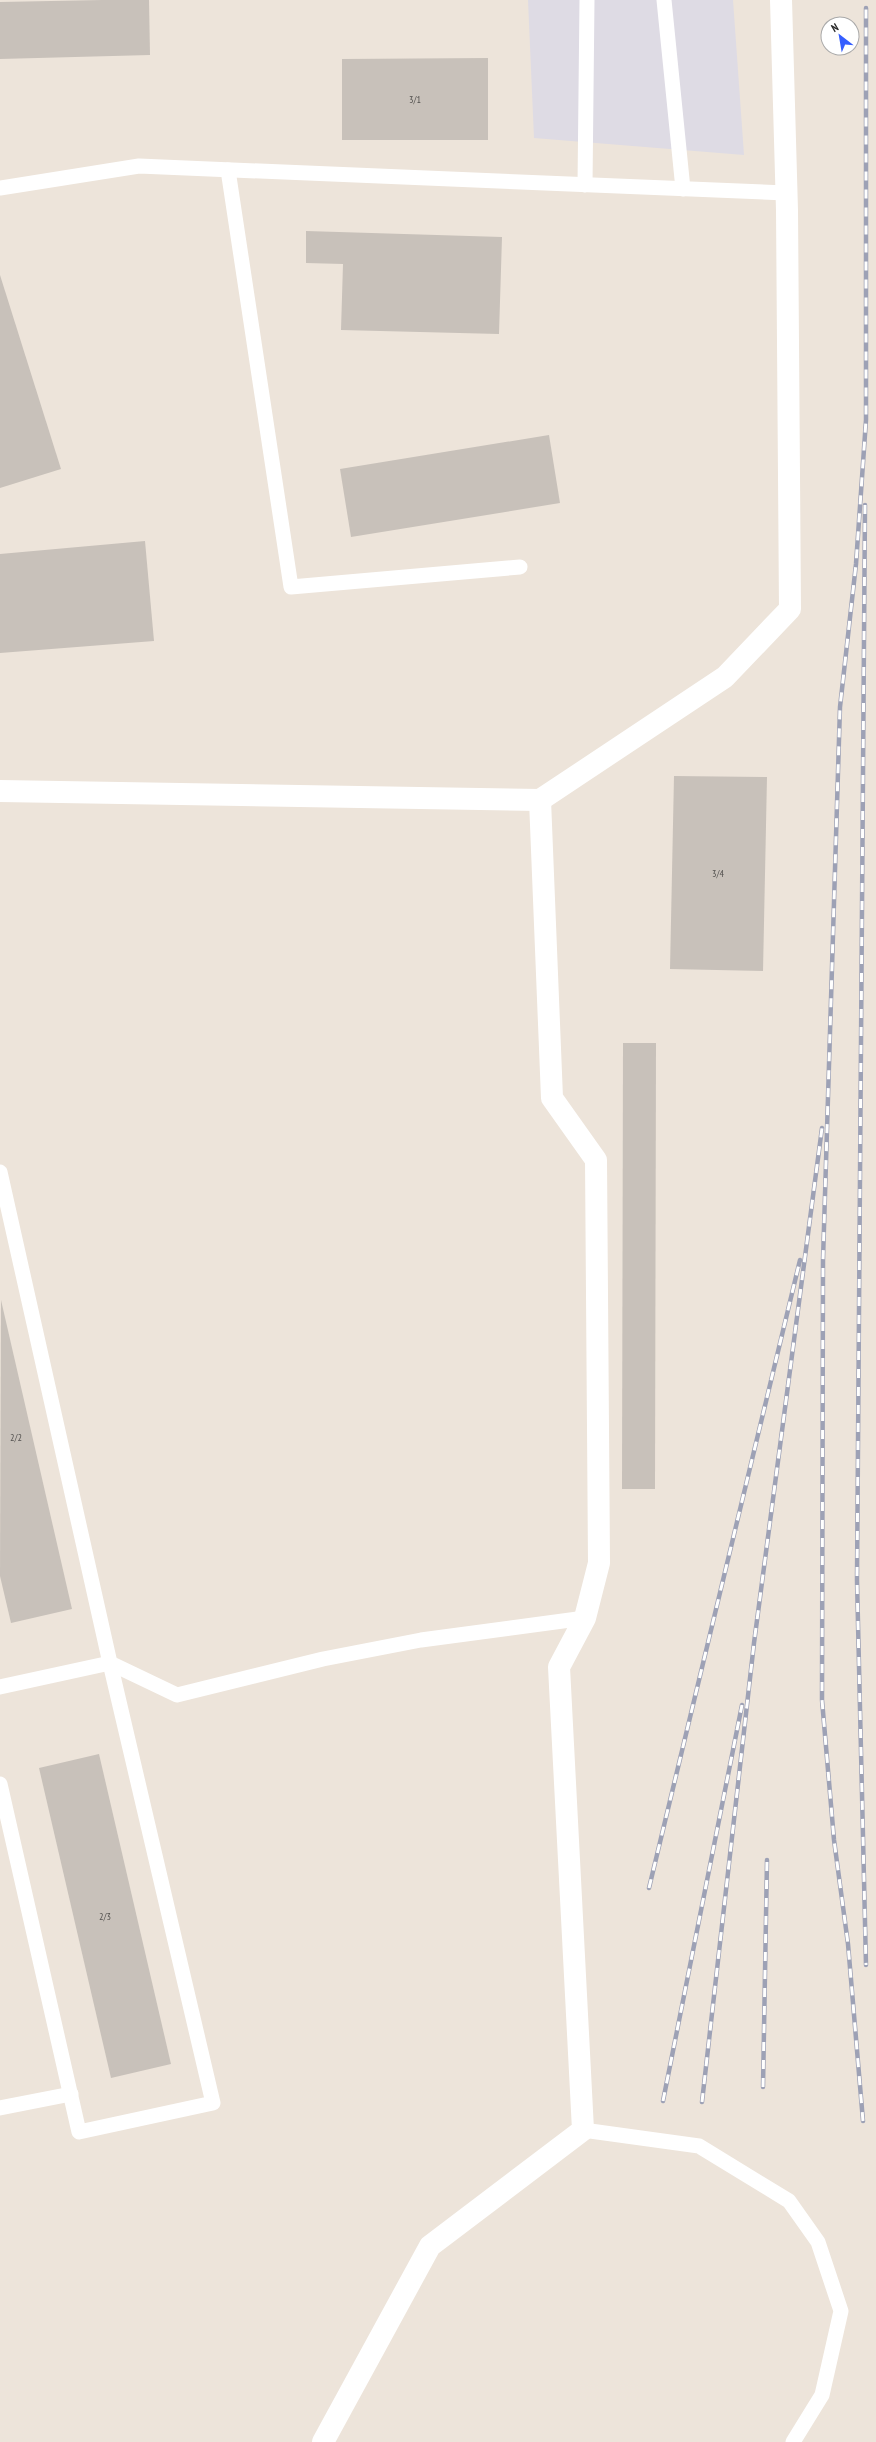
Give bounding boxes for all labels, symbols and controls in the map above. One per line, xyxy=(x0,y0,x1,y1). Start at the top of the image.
north arrow xyxy=(820,16,860,56)
text: N xyxy=(829,20,841,35)
house number: 3/1 xyxy=(409,93,421,106)
house number: 3/4 xyxy=(712,867,724,880)
house number: 2/2 xyxy=(10,1431,22,1444)
house number: 2/3 xyxy=(99,1910,111,1923)

